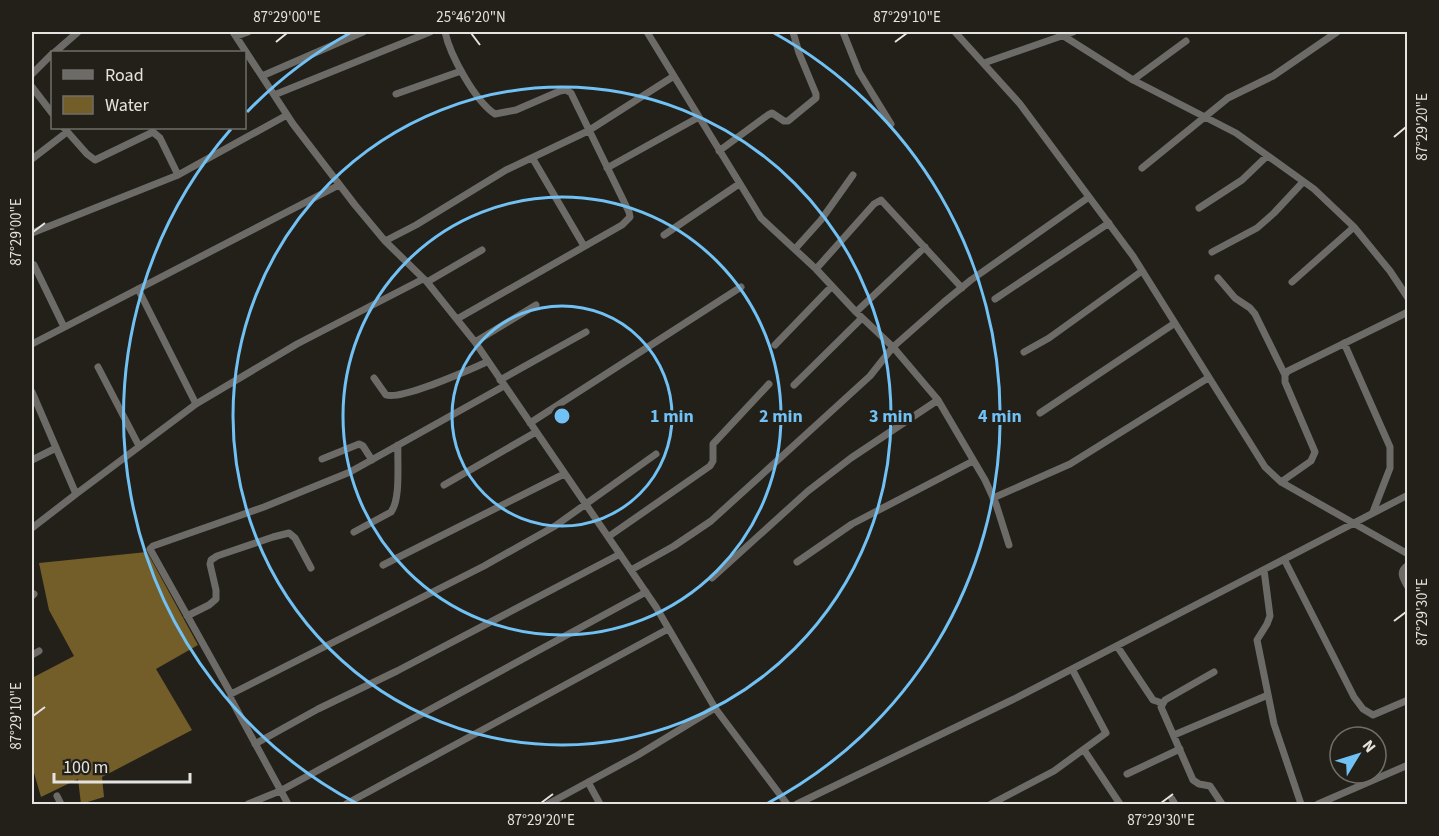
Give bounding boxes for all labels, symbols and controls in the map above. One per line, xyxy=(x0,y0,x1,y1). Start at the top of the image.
text: 87°29'00"E xyxy=(253,7,321,28)
text: 25°46'20"N xyxy=(436,7,506,28)
text: 87°29'10"E xyxy=(873,7,941,28)
legend xyxy=(51,51,246,129)
text: Road xyxy=(105,63,144,88)
text: Water xyxy=(105,93,149,118)
text: 87°29'20"E xyxy=(1412,93,1433,161)
text: 87°29'00"E xyxy=(6,198,27,266)
text: 1 min xyxy=(650,404,694,429)
text: 2 min xyxy=(759,404,803,429)
text: 3 min xyxy=(869,404,913,429)
text: 4 min xyxy=(978,404,1022,429)
centre of rings xyxy=(552,406,572,426)
text: 87°29'30"E xyxy=(1412,578,1433,646)
text: 87°29'10"E xyxy=(6,682,27,750)
north arrow xyxy=(1328,725,1388,785)
text: N xyxy=(1357,735,1381,757)
scale bar xyxy=(54,746,190,784)
text: 100 m xyxy=(63,755,108,780)
text: 87°29'20"E xyxy=(507,810,575,831)
text: 87°29'30"E xyxy=(1127,810,1195,831)

